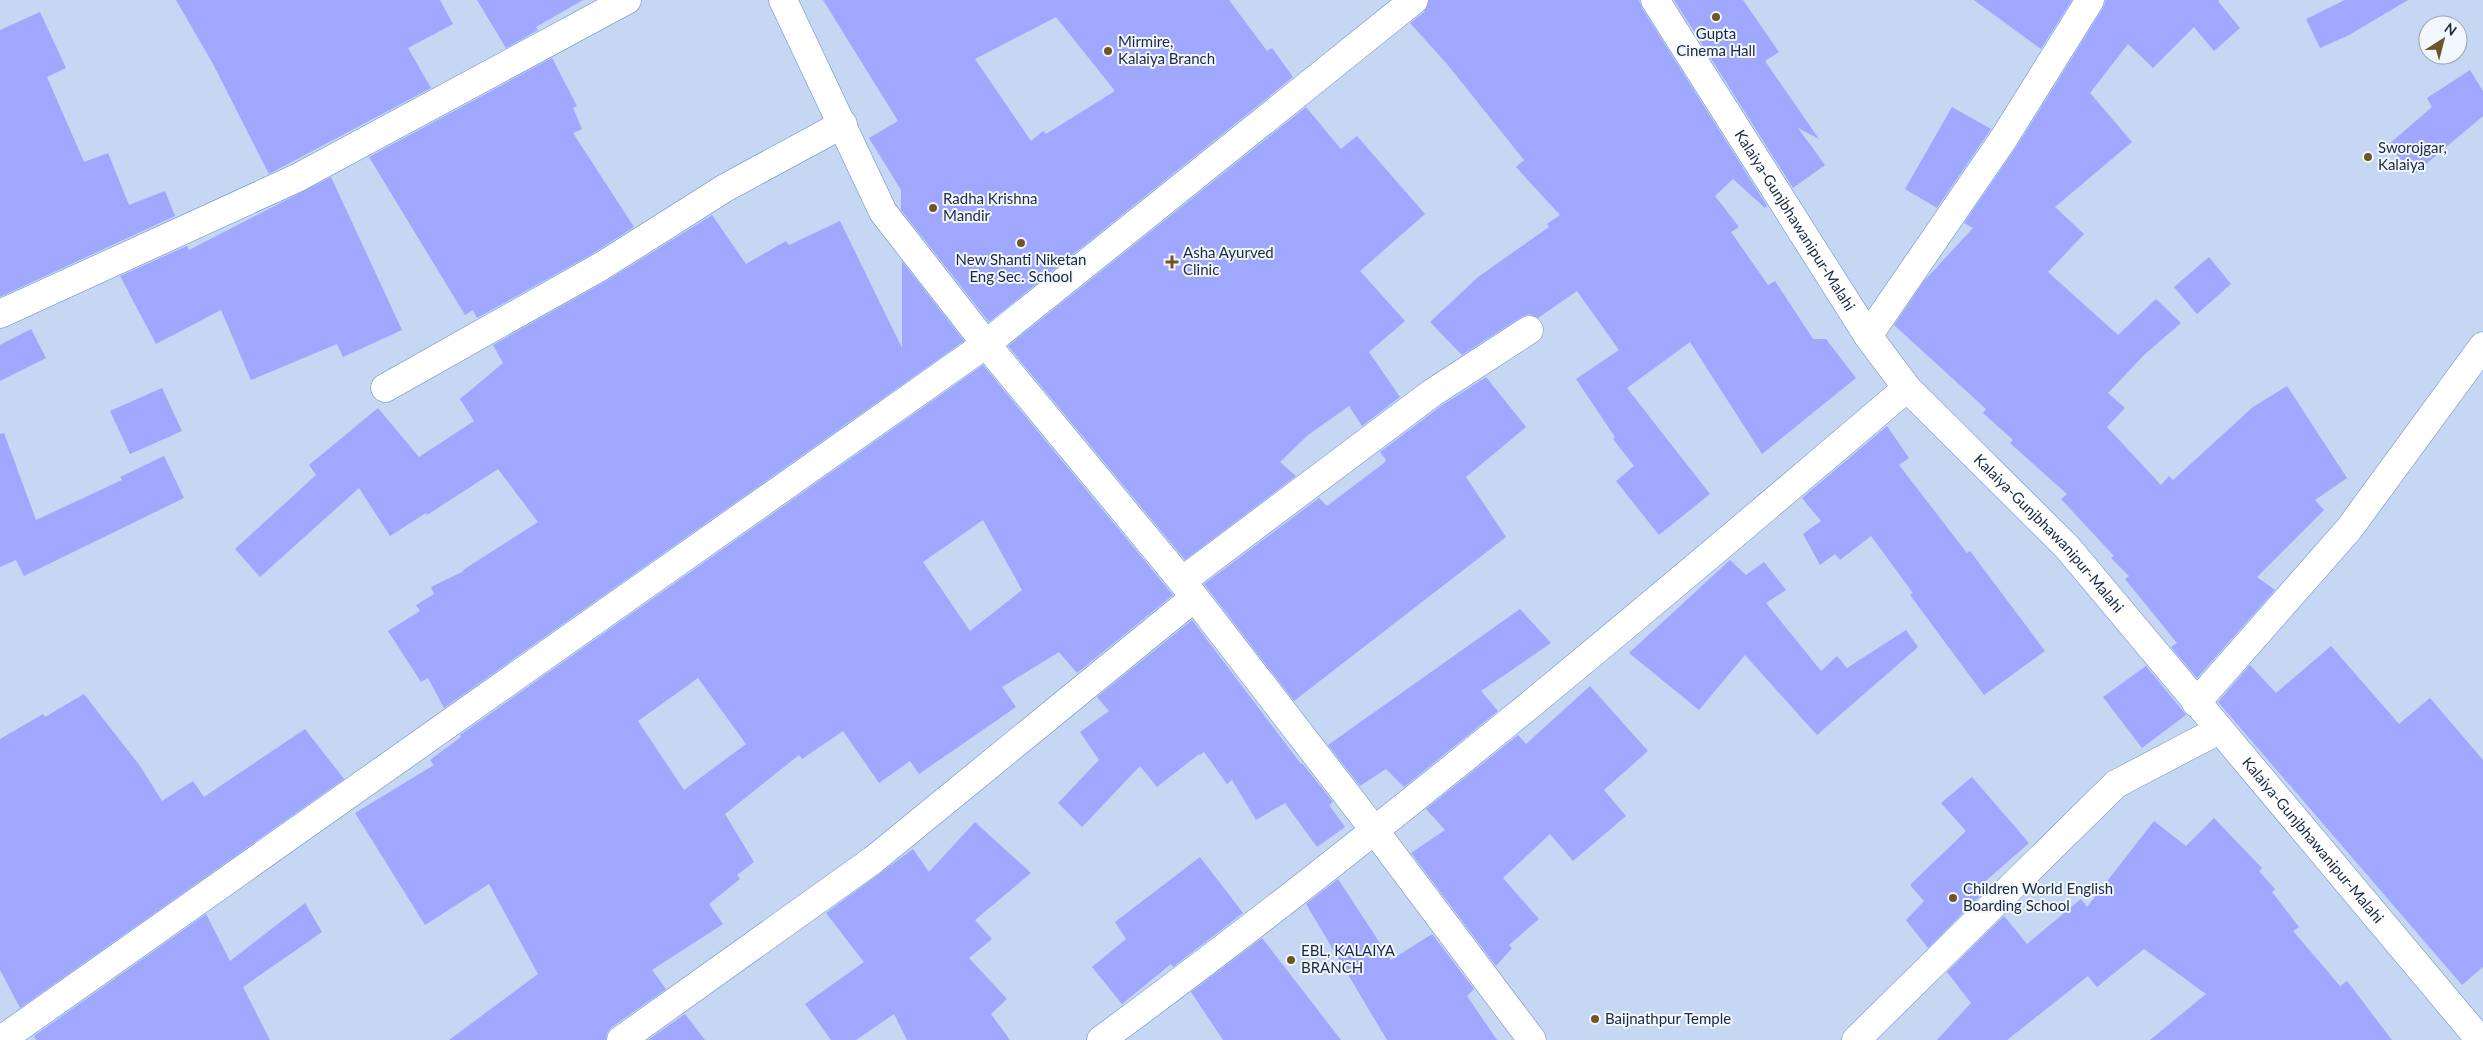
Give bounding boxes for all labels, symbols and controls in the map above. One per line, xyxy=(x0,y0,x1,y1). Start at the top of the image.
marker: Gupta Cinema Hall xyxy=(1710,11,1722,23)
north arrow xyxy=(2418,15,2468,65)
text: N xyxy=(2442,19,2460,39)
place label: Gupta Cinema Hall xyxy=(1676,24,1756,59)
place label: Mirmire, Kalaiya Branch xyxy=(1118,32,1215,67)
marker: Mirmire, Kalaiya Branch xyxy=(1102,45,1114,57)
street label: Kalaiya-Gunjbhawanipur-Malahi xyxy=(1732,126,1860,314)
place label: Sworojgar, Kalaiya xyxy=(2378,138,2447,173)
marker: Sworojgar, Kalaiya xyxy=(2362,151,2374,163)
place label: Radha Krishna Mandir xyxy=(943,189,1038,224)
marker: Radha Krishna Mandir xyxy=(927,202,939,214)
marker: New Shanti Niketan Eng Sec. School xyxy=(1015,237,1027,249)
place label: Asha Ayurved Clinic xyxy=(1183,243,1274,278)
place label: New Shanti Niketan Eng Sec. School xyxy=(956,250,1086,285)
marker: Asha Ayurved Clinic xyxy=(1165,255,1179,269)
street label: Kalaiya-Gunjbhawanipur-Malahi xyxy=(1971,450,2128,616)
street label: Kalaiya-Gunjbhawanipur-Malahi xyxy=(2239,753,2388,926)
place label: Children World English Boarding School xyxy=(1963,879,2113,914)
marker: Children World English Boarding School xyxy=(1947,892,1959,904)
place label: EBL, KALAIYA BRANCH xyxy=(1301,941,1396,976)
marker: EBL, KALAIYA BRANCH xyxy=(1285,954,1297,966)
place label: Baijnathpur Temple xyxy=(1605,1009,1731,1027)
marker: Baijnathpur Temple xyxy=(1589,1013,1601,1025)

